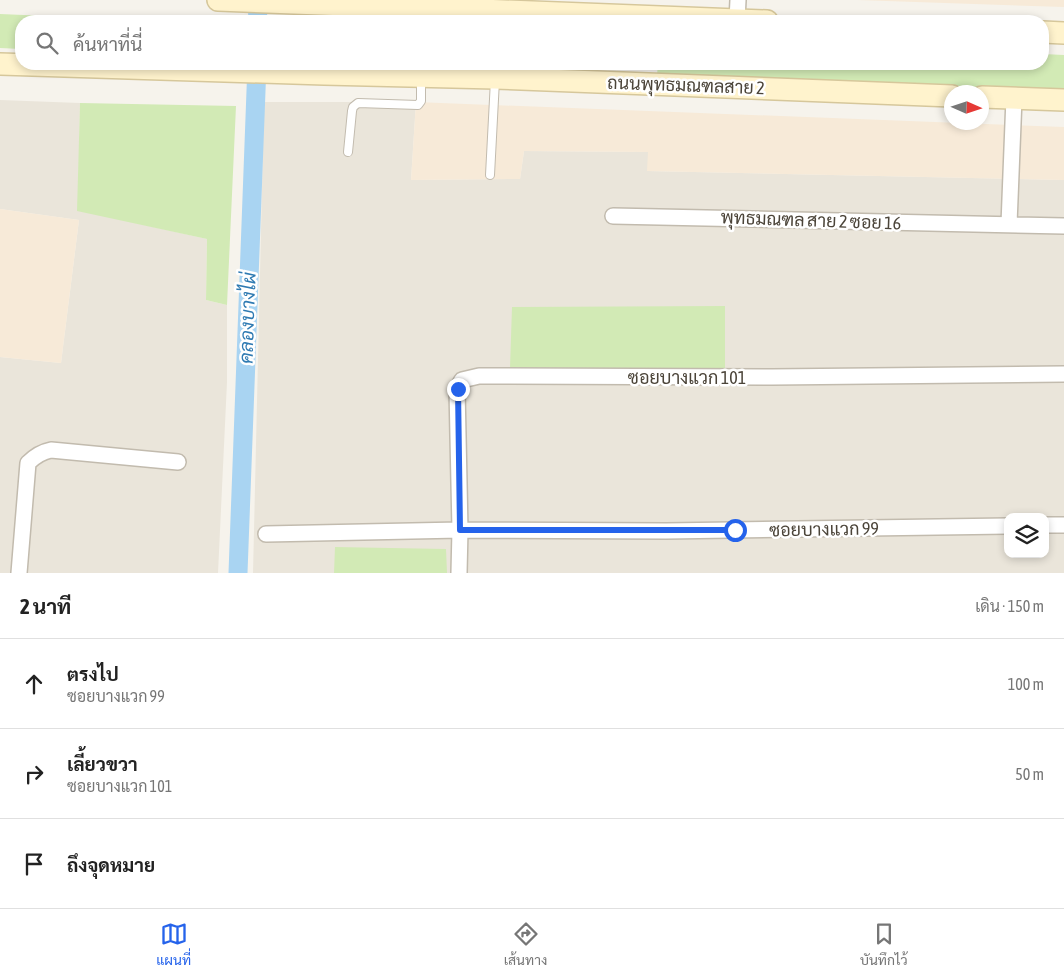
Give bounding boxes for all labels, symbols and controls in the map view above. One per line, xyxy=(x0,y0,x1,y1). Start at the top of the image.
search box xyxy=(15,15,1049,70)
icon: search xyxy=(33,29,61,57)
text: ค้นหาที่นี่ xyxy=(73,33,142,55)
street label: ถนนพุทธมณฑลสาย 2 xyxy=(607,72,765,100)
north arrow xyxy=(944,85,989,130)
street label: พุทธมณฑล สาย 2 ซอย 16 xyxy=(720,206,902,236)
water label: คลองบางไผ่ xyxy=(233,271,260,364)
street label: ซอยบางแวก 101 xyxy=(628,367,746,388)
route end xyxy=(447,378,470,401)
map controls xyxy=(1004,513,1049,558)
button: layers xyxy=(1004,513,1049,558)
street label: ซอยบางแวก 99 xyxy=(769,518,879,540)
route start xyxy=(724,519,747,542)
text: 2 นาที xyxy=(20,594,71,618)
text: เดิน · 150 m xyxy=(975,597,1044,615)
text: ตรงไป xyxy=(67,663,119,685)
icon: ahead xyxy=(20,670,48,698)
text: 100 m xyxy=(1008,675,1044,693)
text: ซอยบางแวก 99 xyxy=(67,687,165,705)
text: เลี้ยวขวา xyxy=(67,753,138,775)
icon: right xyxy=(20,760,48,788)
text: 50 m xyxy=(1015,765,1044,783)
text: ซอยบางแวก 101 xyxy=(67,777,172,795)
icon: arrive xyxy=(20,850,48,878)
text: ถึงจุดหมาย xyxy=(67,854,155,876)
tab: แผนที่ xyxy=(156,920,191,968)
tab: เส้นทาง xyxy=(504,920,547,968)
tab: บันทึกไว้ xyxy=(860,920,908,968)

